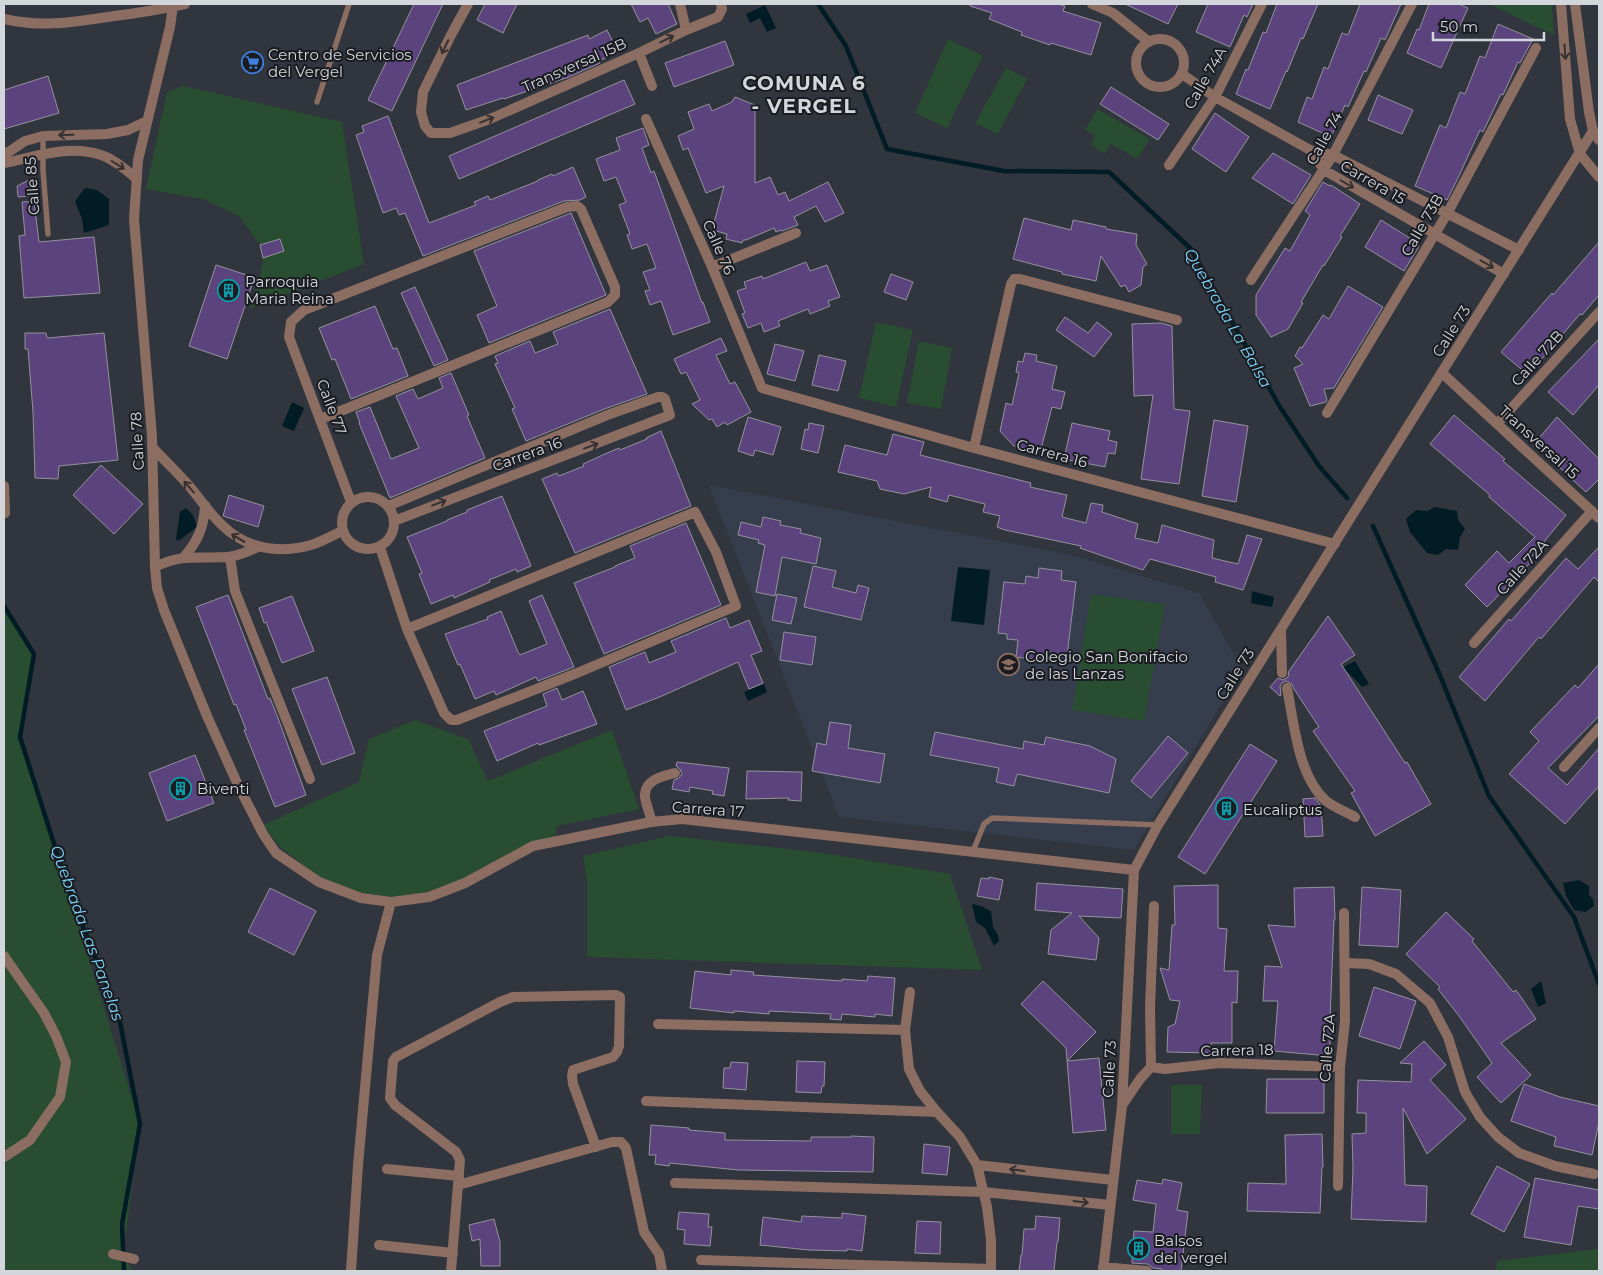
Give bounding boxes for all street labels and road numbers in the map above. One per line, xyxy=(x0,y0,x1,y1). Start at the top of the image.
street label: Transversal 15B xyxy=(519,33,629,97)
street label: Calle 74A xyxy=(1180,43,1231,113)
street label: Calle 74 xyxy=(1302,108,1346,168)
street label: Calle 85 xyxy=(20,156,44,216)
street label: Carrera 15 xyxy=(1337,156,1409,208)
street label: Calle 73B xyxy=(1397,190,1447,260)
street label: Calle 76 xyxy=(699,217,739,277)
street label: Calle 73 xyxy=(1428,302,1474,360)
street label: Calle 72B xyxy=(1507,326,1567,390)
street label: Calle 77 xyxy=(313,376,351,438)
street label: Transversal 15 xyxy=(1495,401,1583,483)
street label: Calle 78 xyxy=(126,411,148,471)
street label: Carrera 16 xyxy=(490,433,564,475)
street label: Carrera 16 xyxy=(1014,434,1090,472)
street label: Calle 72A xyxy=(1492,535,1552,599)
street label: Calle 73 xyxy=(1212,645,1258,703)
street label: Carrera 17 xyxy=(671,797,745,821)
street label: Calle 72A xyxy=(1315,1013,1339,1083)
street label: Calle 73 xyxy=(1098,1040,1120,1098)
street label: Carrera 18 xyxy=(1200,1040,1274,1060)

